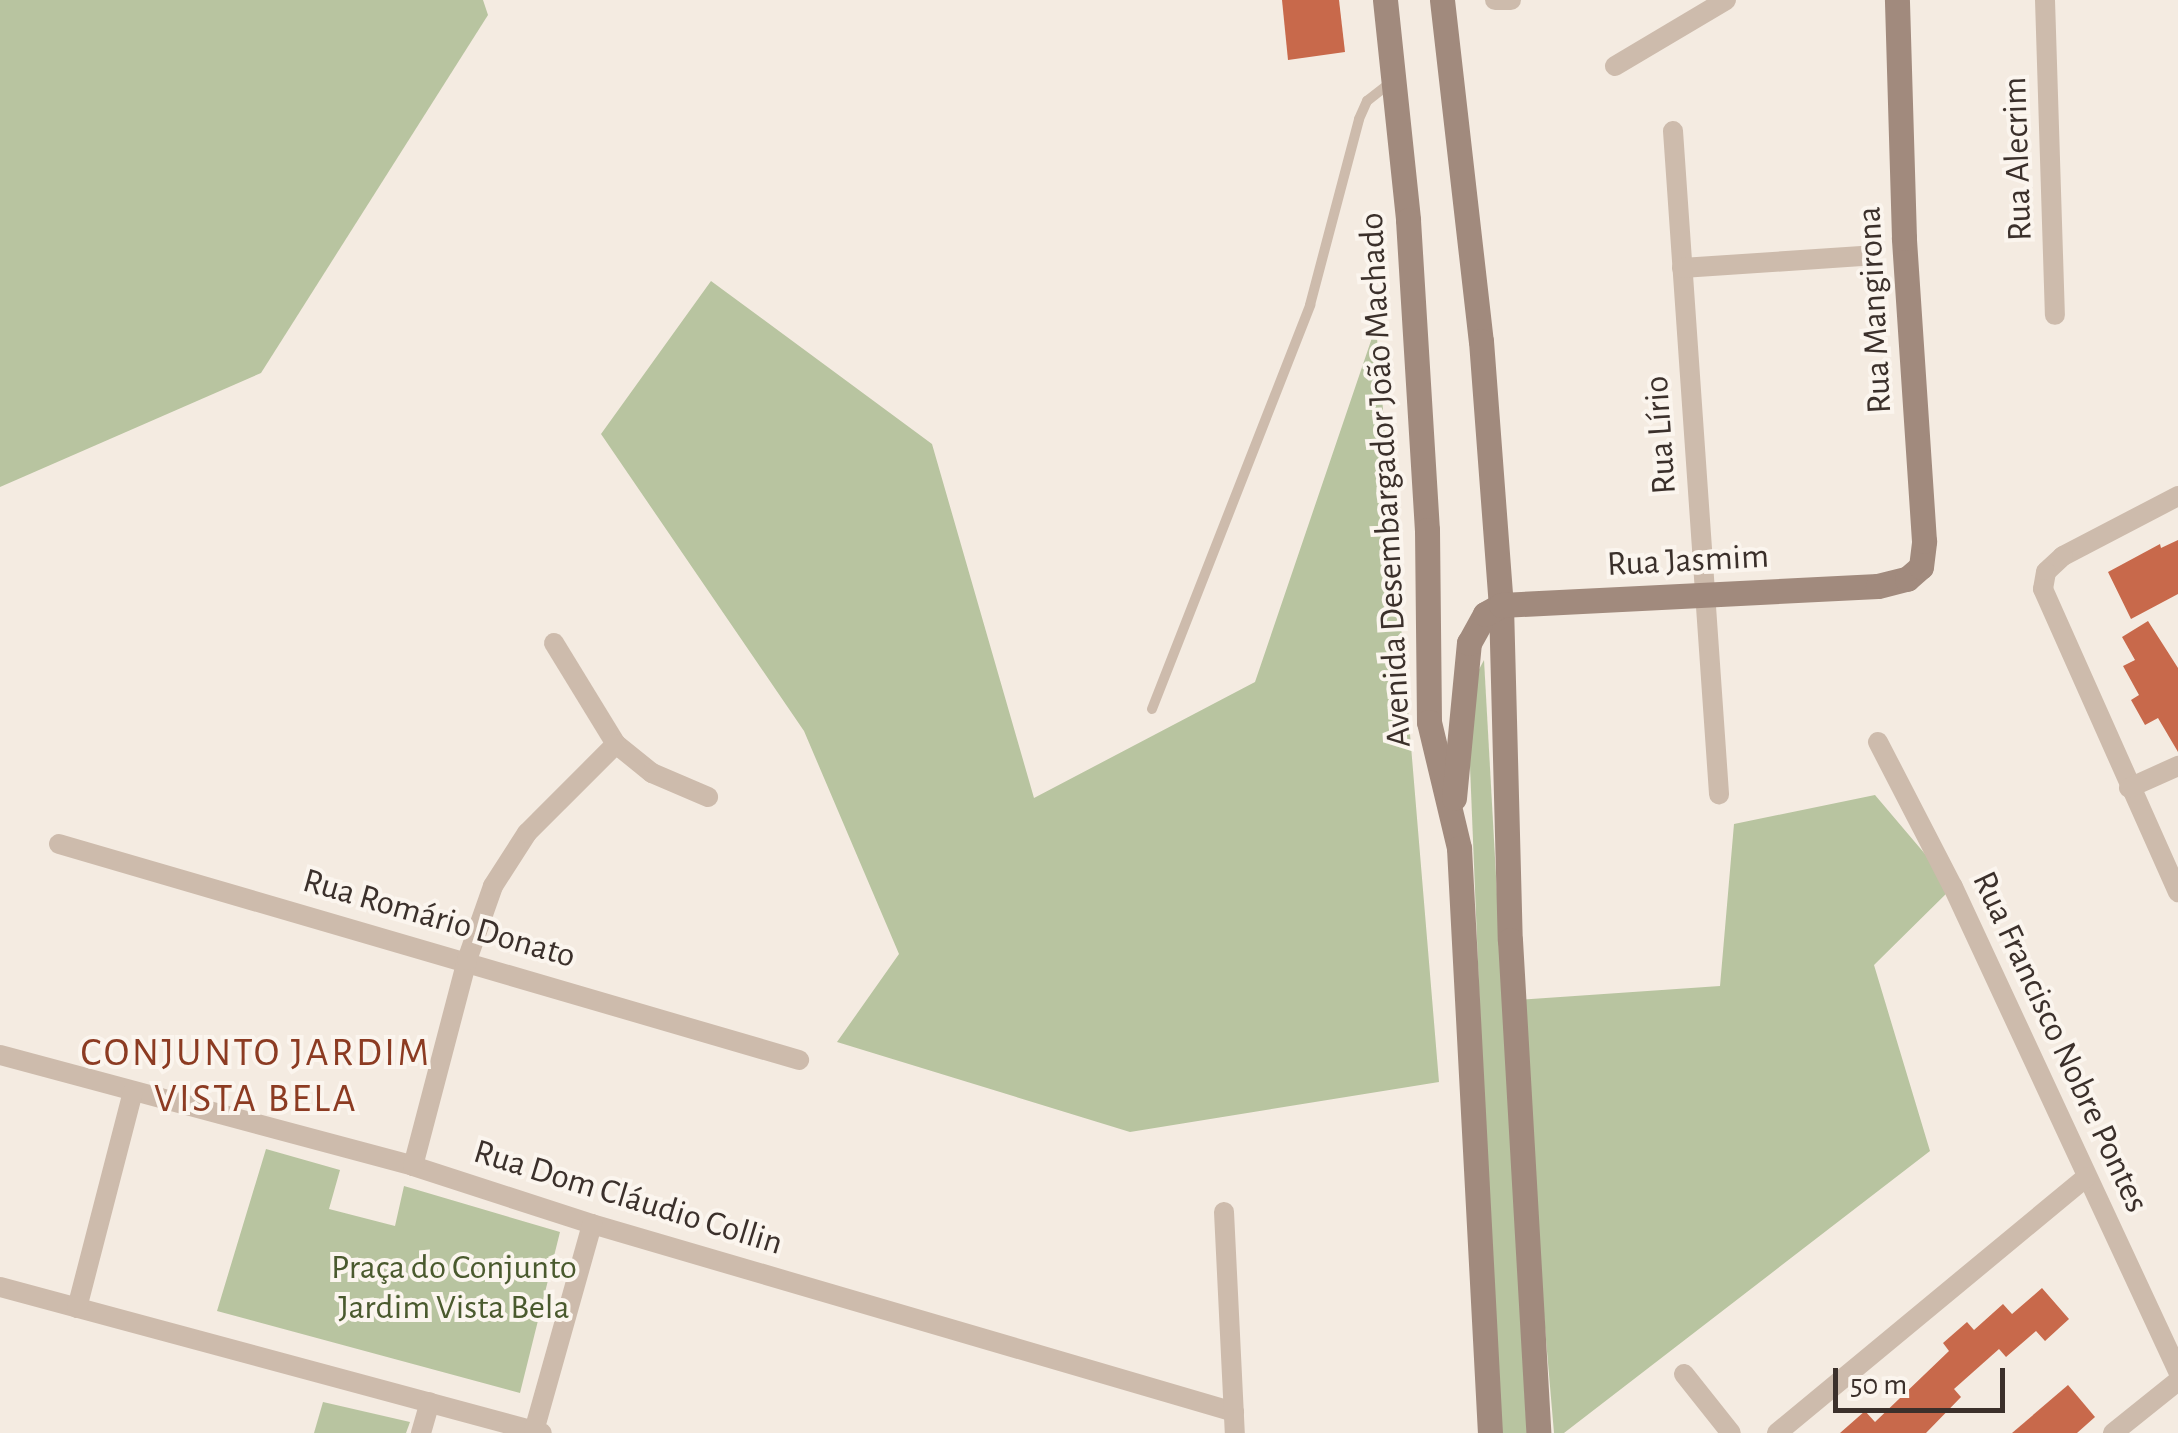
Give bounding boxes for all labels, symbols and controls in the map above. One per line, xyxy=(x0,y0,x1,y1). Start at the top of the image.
street label: Rua Alecrim xyxy=(1994,76,2042,242)
street label: Rua Mangirona xyxy=(1849,205,1901,415)
street label: Avenida Desembargador João Machado xyxy=(1351,212,1421,748)
street label: Rua Lírio xyxy=(1636,374,1686,496)
street label: Rua Jasmim xyxy=(1606,536,1770,586)
street label: Rua Romário Donato xyxy=(298,860,580,978)
street label: Rua Francisco Nobre Pontes xyxy=(1963,865,2157,1219)
district label: CONJUNTO JARDIM VISTA BELA xyxy=(80,1029,432,1123)
street label: Rua Dom Cláudio Collin xyxy=(469,1131,787,1265)
park label: Praça do Conjunto Jardim Vista Bela xyxy=(331,1247,577,1329)
scale bar xyxy=(1838,1348,2010,1410)
text: 50 m xyxy=(1850,1370,1907,1400)

